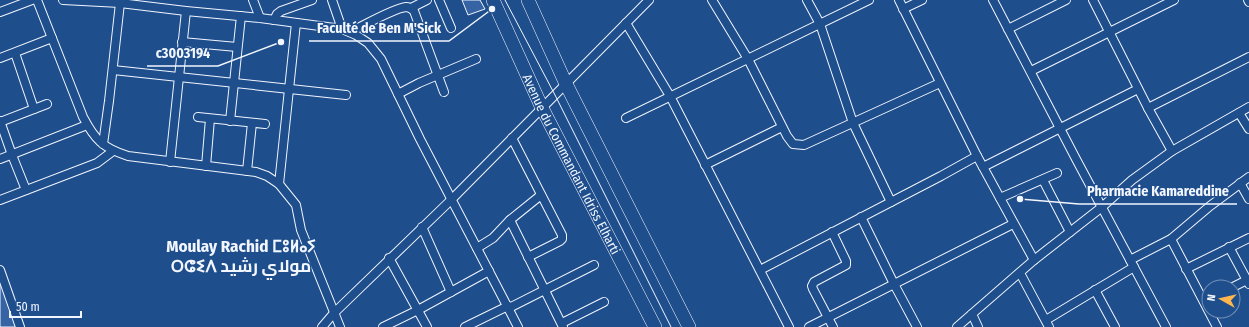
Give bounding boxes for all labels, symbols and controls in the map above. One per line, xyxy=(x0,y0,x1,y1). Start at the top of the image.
callout: Faculté de Ben M'Sick xyxy=(309,15,449,41)
text: Faculté de Ben M'Sick xyxy=(317,20,442,37)
callout: c3003194 xyxy=(147,40,218,66)
text: c3003194 xyxy=(156,45,210,62)
street label: Avenue du Commandant Idriss Elharti xyxy=(520,72,623,257)
callout: Pharmacie Kamareddine xyxy=(1079,178,1237,204)
text: Pharmacie Kamareddine xyxy=(1087,183,1229,200)
district label: Moulay Rachid ⵎⵓⵍⴰⵢ ⵔⵛⵉⴷ مولاي رشيد xyxy=(166,236,316,280)
north arrow xyxy=(1201,279,1241,319)
scale bar xyxy=(10,293,81,319)
text: N xyxy=(1205,294,1218,302)
text: 50 m xyxy=(16,300,40,314)

